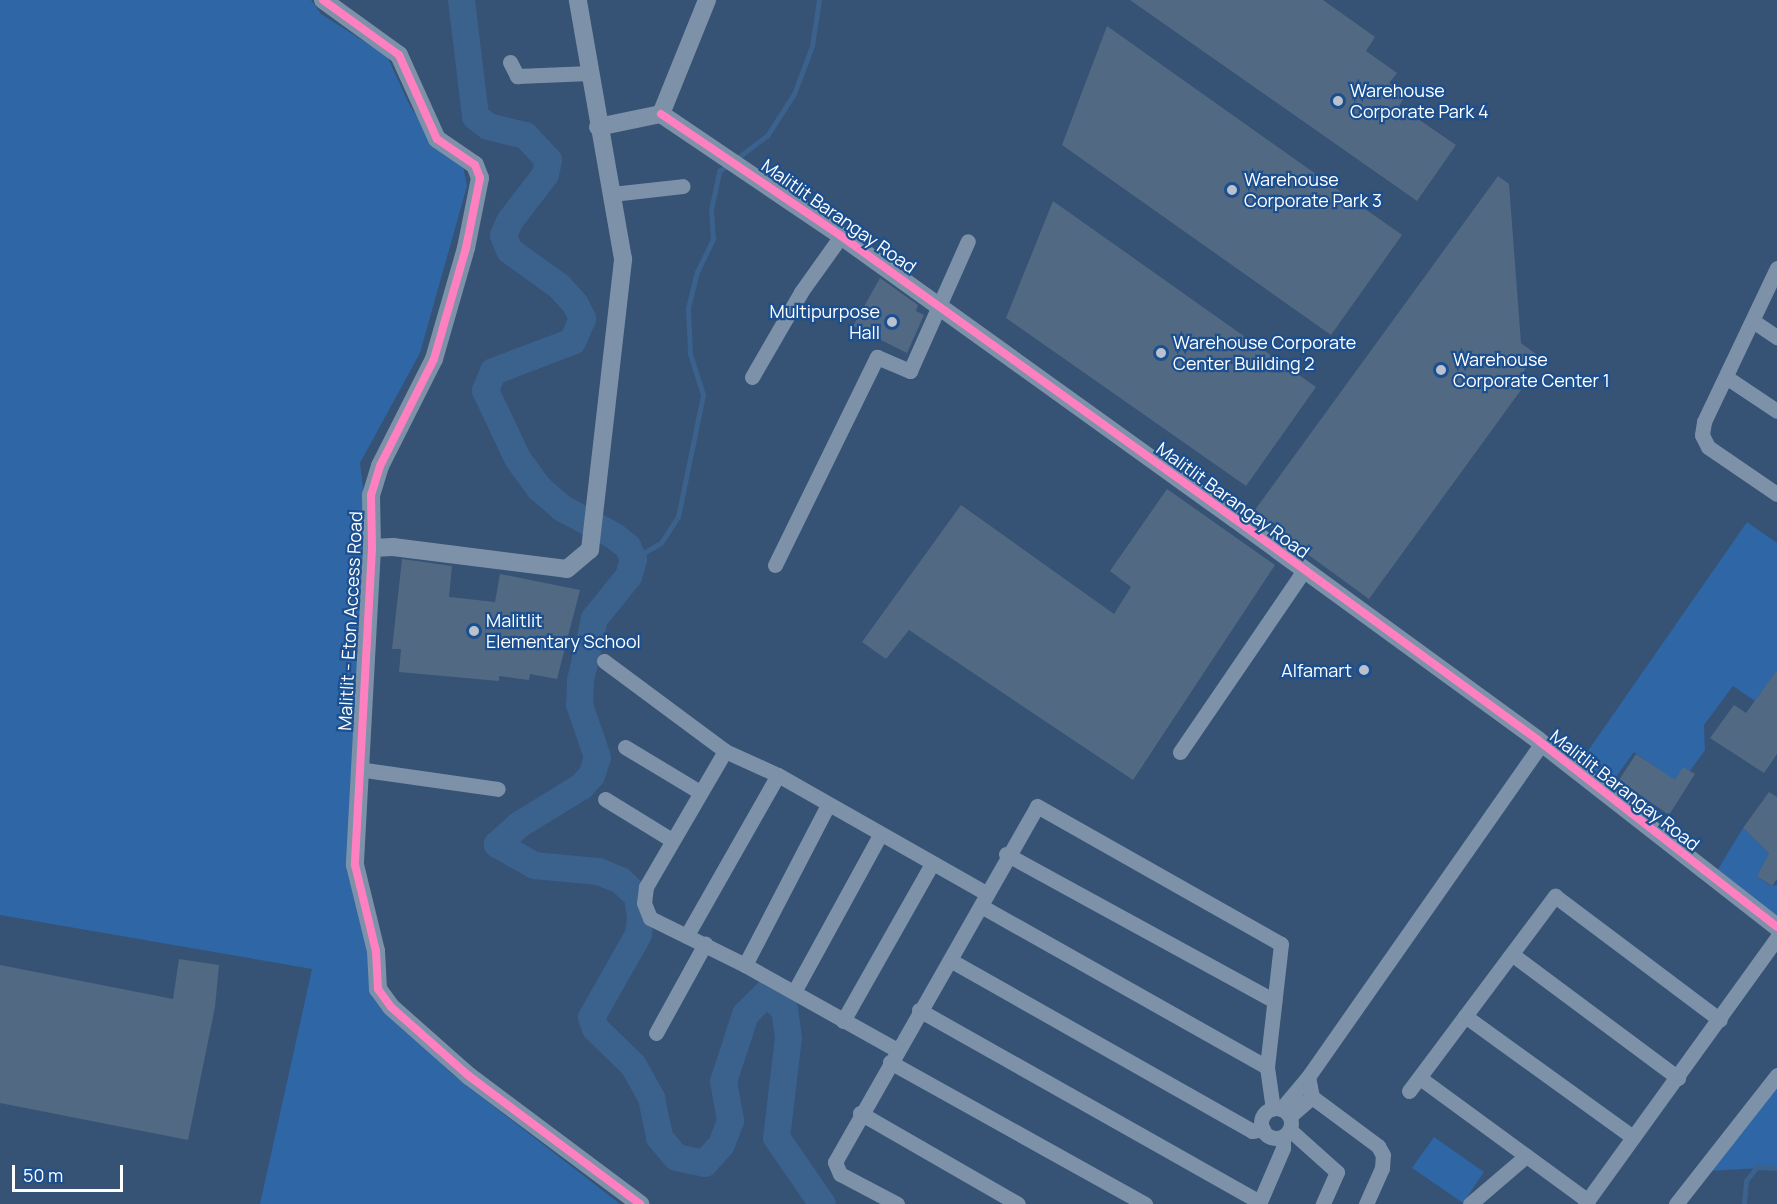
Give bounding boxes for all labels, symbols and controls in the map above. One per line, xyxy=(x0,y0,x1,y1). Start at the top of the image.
place label: Warehouse Corporate Park 4 xyxy=(1350,80,1488,122)
marker: Warehouse Corporate Park 4 xyxy=(1331,94,1345,108)
street label: Malitlit Barangay Road xyxy=(758,154,920,278)
place label: Warehouse Corporate Park 3 xyxy=(1244,169,1382,212)
marker: Warehouse Corporate Park 3 xyxy=(1225,183,1239,197)
place label: Multipurpose Hall xyxy=(770,301,880,344)
marker: Multipurpose Hall xyxy=(885,315,899,329)
place label: Warehouse Corporate Center Building 2 xyxy=(1173,332,1356,374)
marker: Warehouse Corporate Center Building 2 xyxy=(1154,346,1168,360)
place label: Warehouse Corporate Center 1 xyxy=(1453,349,1610,392)
marker: Warehouse Corporate Center 1 xyxy=(1434,363,1448,377)
street label: Malitlit Barangay Road xyxy=(1152,437,1314,563)
street label: Malitlit - Eton Access Road xyxy=(333,511,367,731)
place label: Malitlit Elementary School xyxy=(486,610,641,652)
marker: Malitlit Elementary School xyxy=(467,624,481,638)
place label: Alfamart xyxy=(1281,659,1352,681)
marker: Alfamart xyxy=(1357,663,1371,677)
street label: Malitlit Barangay Road xyxy=(1546,725,1704,855)
scale bar xyxy=(15,1153,126,1191)
text: 50 m xyxy=(23,1163,63,1187)

